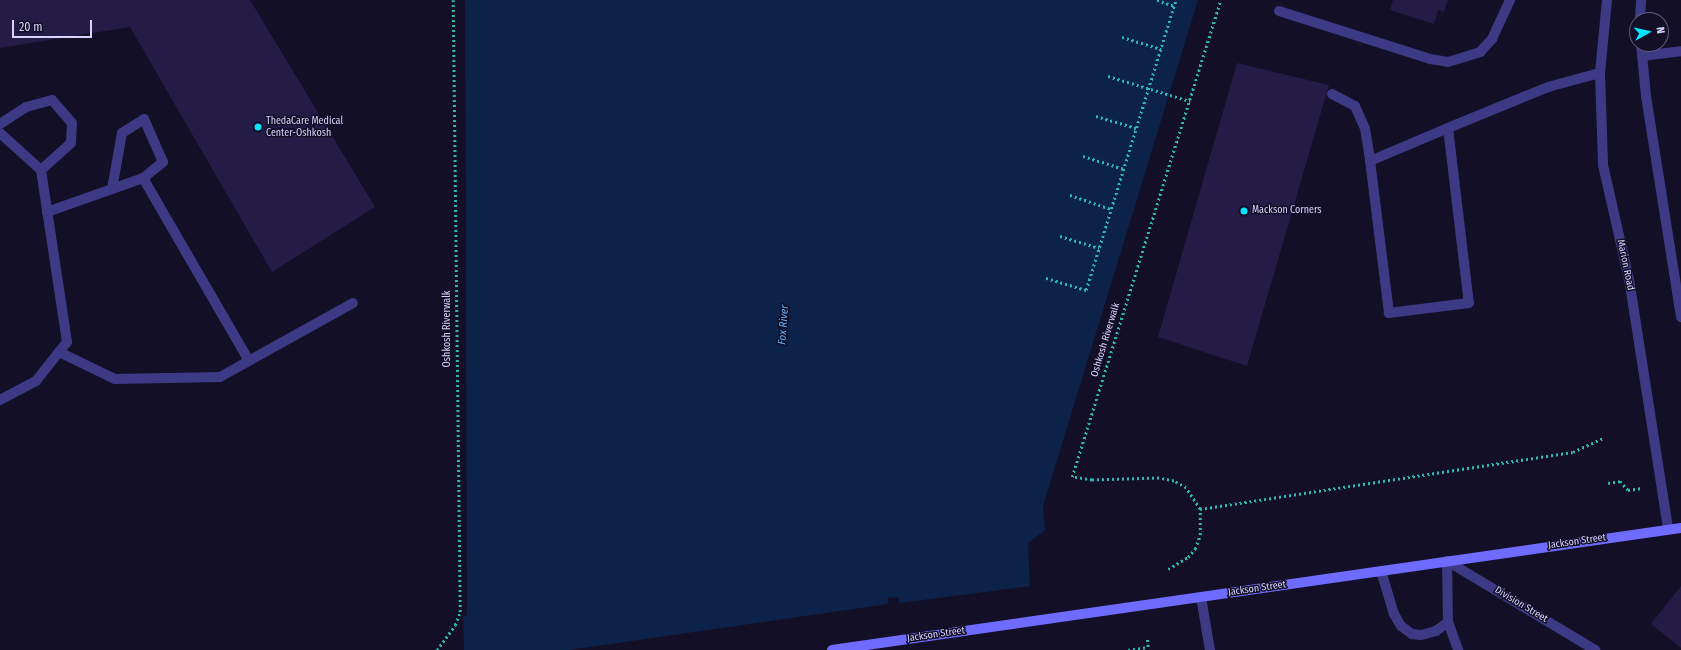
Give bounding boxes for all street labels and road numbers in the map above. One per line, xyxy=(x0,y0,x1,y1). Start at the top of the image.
street label: Marion Road xyxy=(1614,239,1636,291)
street label: Oshkosh Riverwalk xyxy=(442,291,454,367)
street label: Oshkosh Riverwalk xyxy=(1089,301,1123,379)
street label: Jackson Street xyxy=(1547,532,1607,552)
street label: Jackson Street xyxy=(1227,579,1287,599)
street label: Division Street xyxy=(1492,585,1550,625)
street label: Jackson Street xyxy=(906,625,966,645)

